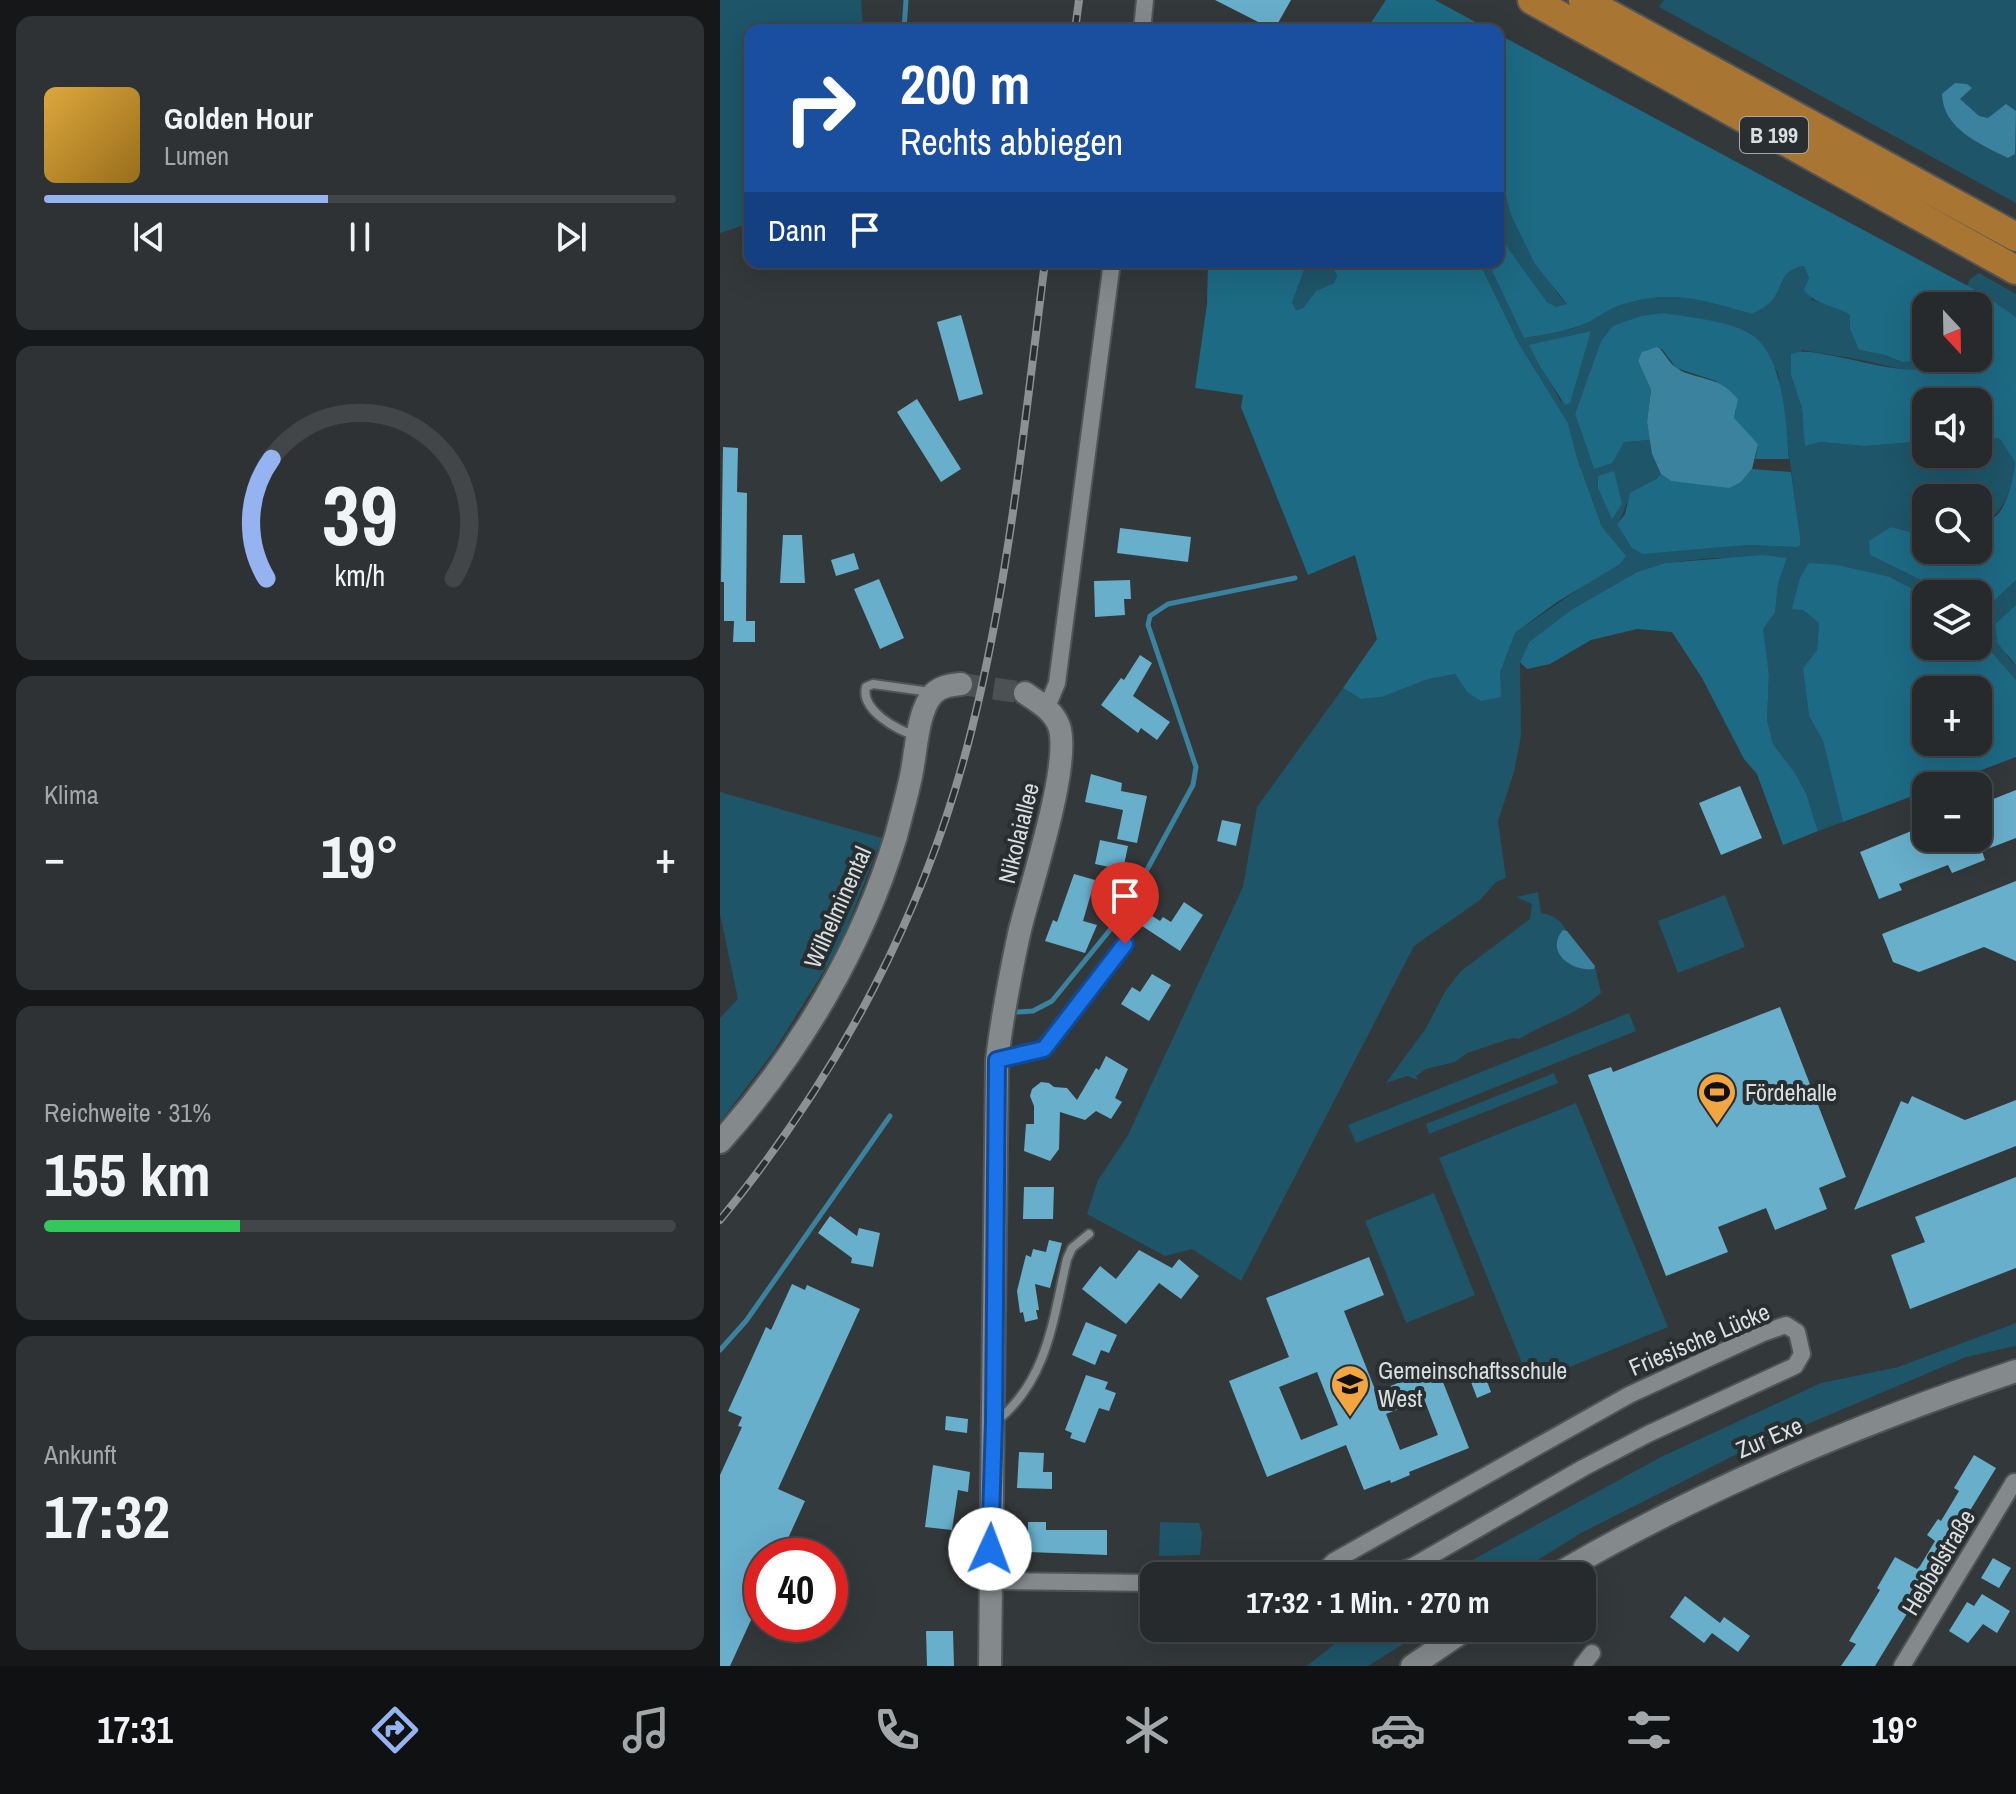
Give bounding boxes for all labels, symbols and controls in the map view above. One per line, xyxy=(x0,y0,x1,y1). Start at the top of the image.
text: 200 m xyxy=(900,46,1030,121)
icon: right xyxy=(768,56,872,160)
text: Golden Hour xyxy=(164,98,313,138)
road number: B 199 xyxy=(1740,117,1808,153)
text: Rechts abbiegen xyxy=(900,118,1123,166)
text: Lumen xyxy=(164,138,229,173)
icon: arrive xyxy=(843,208,887,252)
text: Dann xyxy=(768,210,827,250)
icon: previous xyxy=(127,215,171,259)
icon: pause xyxy=(338,215,382,259)
icon: next xyxy=(549,215,593,259)
north arrow xyxy=(1912,292,1992,372)
map controls xyxy=(1912,292,1992,852)
button: sound xyxy=(1912,388,1992,468)
text: 39 xyxy=(322,459,398,571)
button: search xyxy=(1912,484,1992,564)
text: km/h xyxy=(335,556,385,595)
button: layers xyxy=(1912,580,1992,660)
button: + xyxy=(1912,676,1992,756)
button: − xyxy=(1912,772,1992,852)
text: Klima xyxy=(44,777,99,812)
street label: Nikolaiallee xyxy=(990,779,1046,887)
text: 19° xyxy=(321,816,399,897)
text: − xyxy=(44,827,65,887)
text: + xyxy=(655,827,676,887)
street label: Wilhelminental xyxy=(796,841,878,973)
pin xyxy=(1091,862,1159,944)
icon: arrive xyxy=(1103,874,1147,918)
sports icon: Fördehalle xyxy=(1696,1071,1738,1126)
place label: Fördehalle xyxy=(1745,1076,1837,1108)
text: Reichweite · 31% xyxy=(44,1095,211,1130)
text: 155 km xyxy=(44,1134,211,1215)
street label: Friesische Lücke xyxy=(1624,1295,1774,1383)
place label: Gemeinschaftsschule West xyxy=(1378,1354,1567,1414)
school or university icon: Gemeinschaftsschule West xyxy=(1329,1363,1371,1418)
street label: Zur Exe xyxy=(1731,1409,1807,1465)
text: Ankunft xyxy=(44,1437,116,1472)
text: 17:32 xyxy=(44,1476,170,1557)
street label: Hebbelstraße xyxy=(1894,1503,1982,1621)
position arrow xyxy=(948,1507,1032,1591)
speed limit sign: 40 xyxy=(744,1538,848,1642)
text: 17:32 · 1 Min. · 270 m xyxy=(1246,1582,1490,1622)
icon: directions xyxy=(367,1702,423,1758)
icon: music xyxy=(618,1702,674,1758)
icon: phone xyxy=(869,1702,925,1758)
icon: climate xyxy=(1119,1702,1175,1758)
icon: car xyxy=(1370,1702,1426,1758)
icon: filters xyxy=(1621,1702,1677,1758)
text: 17:31 xyxy=(97,1706,173,1754)
text: 19° xyxy=(1871,1706,1919,1754)

